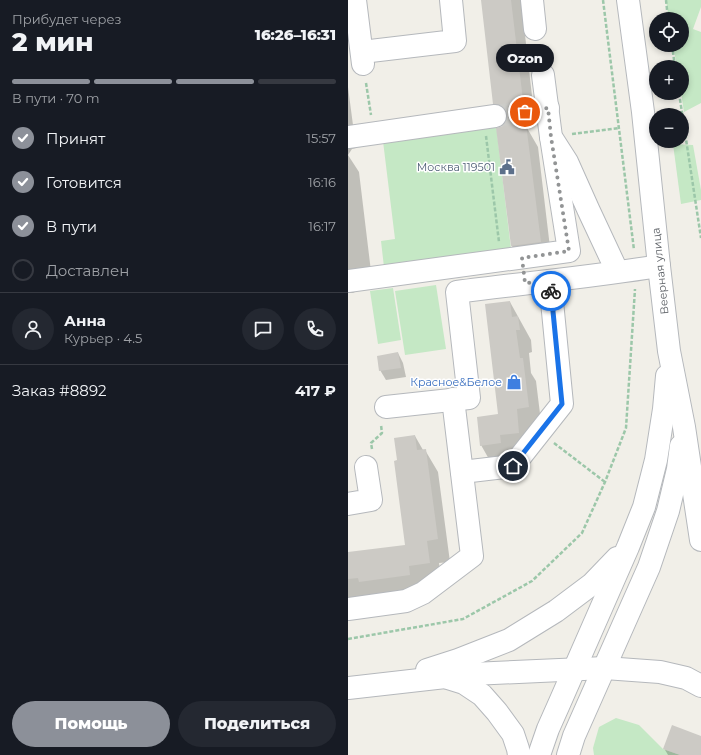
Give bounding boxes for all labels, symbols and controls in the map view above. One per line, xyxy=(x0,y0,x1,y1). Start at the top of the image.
text: Прибудет через xyxy=(12,11,121,27)
map controls xyxy=(649,12,689,148)
button: locate xyxy=(649,12,689,52)
text: 16:26–16:31 xyxy=(255,25,336,44)
text: 2 мин xyxy=(12,26,94,58)
callout: Ozon xyxy=(496,44,554,72)
text: Ozon xyxy=(507,50,543,66)
button: + xyxy=(649,60,689,100)
text: В пути · 70 m xyxy=(12,90,100,106)
pin xyxy=(508,95,542,129)
icon: bag xyxy=(514,101,536,123)
button: − xyxy=(649,108,689,148)
icon: check xyxy=(12,127,34,149)
text: Принят xyxy=(46,129,105,148)
text: 15:57 xyxy=(306,130,336,146)
public building icon: Москва 119501 xyxy=(498,158,516,176)
place label: Москва 119501 xyxy=(417,160,495,174)
icon: check xyxy=(12,171,34,193)
text: Готовится xyxy=(46,173,122,192)
text: 16:16 xyxy=(308,174,336,190)
icon: check xyxy=(12,215,34,237)
text: В пути xyxy=(46,217,97,236)
text: 16:17 xyxy=(308,218,336,234)
street label: Веерная улица xyxy=(648,227,672,315)
text: Доставлен xyxy=(46,261,129,280)
courier xyxy=(531,271,571,311)
icon: bike xyxy=(540,280,562,302)
button: person xyxy=(12,308,54,350)
button: chat xyxy=(242,308,284,350)
button: phone xyxy=(294,308,336,350)
text: Анна xyxy=(64,311,106,330)
text: Курьер · 4.5 xyxy=(64,330,142,346)
shop icon: Красное&Белое xyxy=(505,373,523,391)
place label: Красное&Белое xyxy=(410,375,502,389)
text: Заказ #8892 xyxy=(12,381,107,400)
text: 417 ₽ xyxy=(295,381,336,400)
pin xyxy=(496,449,530,483)
icon: home xyxy=(502,455,524,477)
button: Помощь xyxy=(12,701,170,747)
button: Поделиться xyxy=(178,701,336,747)

